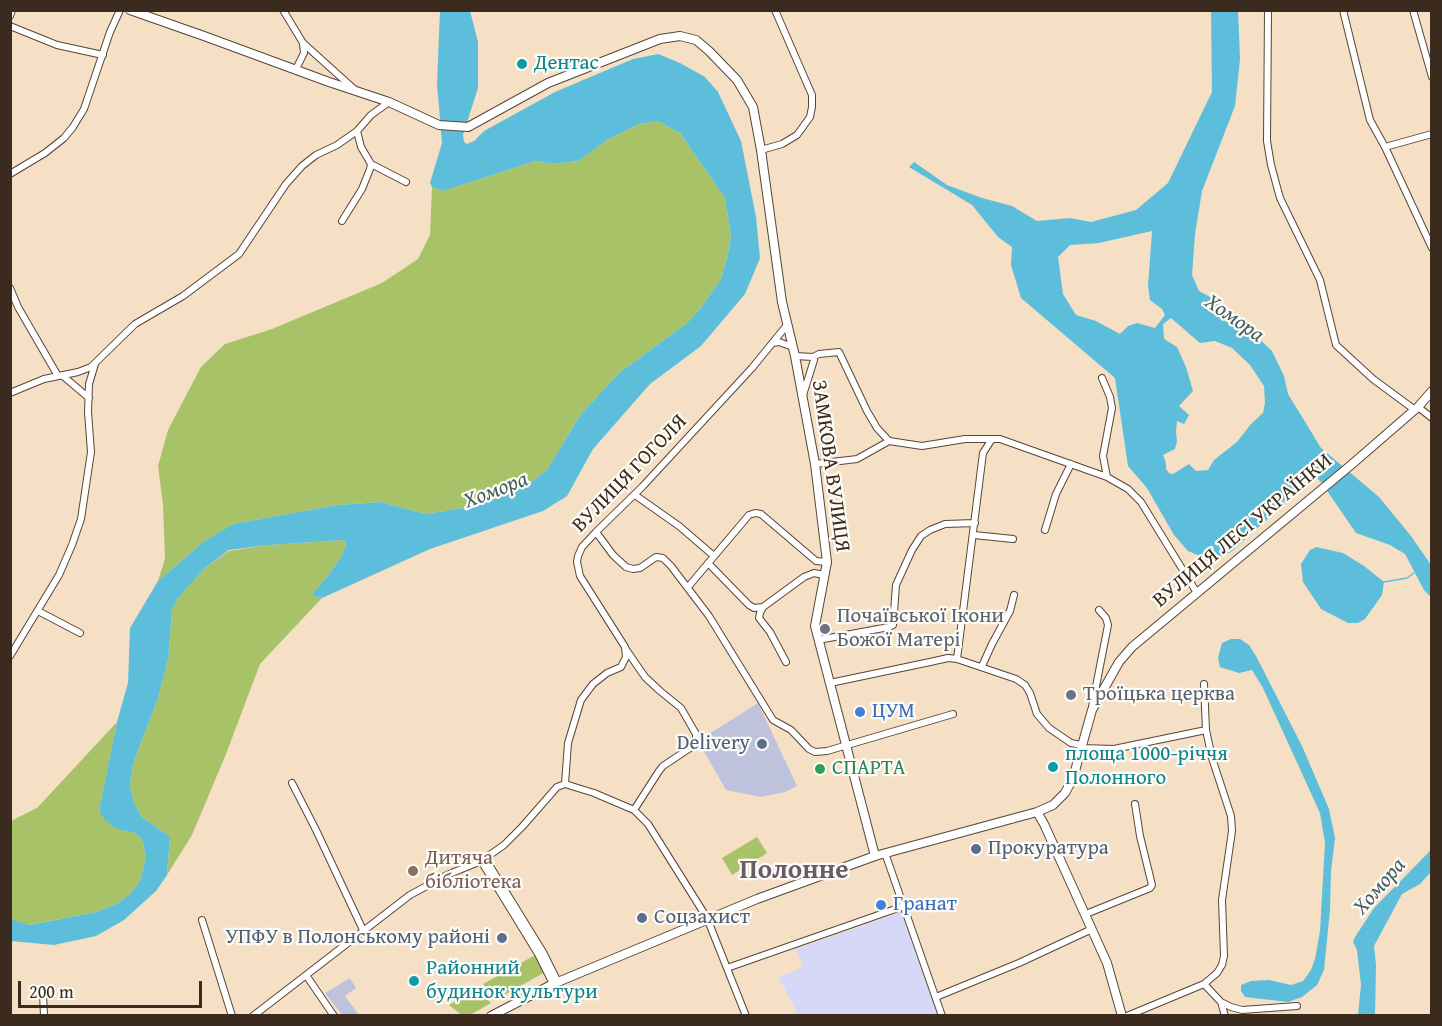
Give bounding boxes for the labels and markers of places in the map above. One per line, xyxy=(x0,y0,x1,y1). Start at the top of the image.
place label: Дентас xyxy=(534,51,599,77)
marker: Дентас xyxy=(515,57,529,71)
place label: Почаївської Ікони Божої Матері xyxy=(837,604,1004,654)
marker: Почаївської Ікони Божої Матері xyxy=(818,622,832,636)
place label: Троїцька церква xyxy=(1083,682,1235,708)
marker: Троїцька церква xyxy=(1064,688,1078,702)
place label: ЦУМ xyxy=(872,699,915,725)
marker: ЦУМ xyxy=(853,705,867,719)
place label: Delivery xyxy=(677,731,750,757)
marker: Delivery xyxy=(755,737,769,751)
place label: площа 1000-річчя Полонного xyxy=(1065,742,1228,792)
place label: СПАРТА xyxy=(832,756,905,782)
marker: площа 1000-річчя Полонного xyxy=(1046,760,1060,774)
marker: СПАРТА xyxy=(813,762,827,776)
place label: Прокуратура xyxy=(988,836,1109,862)
marker: Прокуратура xyxy=(969,842,983,856)
place label: Дитяча бібліотека xyxy=(425,846,522,896)
marker: Дитяча бібліотека xyxy=(406,864,420,878)
place label: Гранат xyxy=(893,892,957,918)
marker: Гранат xyxy=(874,898,888,912)
place label: Соцзахист xyxy=(654,905,750,931)
marker: Соцзахист xyxy=(635,911,649,925)
place label: УПФУ в Полонському районі xyxy=(225,925,490,951)
marker: УПФУ в Полонському районі xyxy=(495,931,509,945)
place label: Районний будинок культури xyxy=(426,956,598,1006)
marker: Районний будинок культури xyxy=(407,974,421,988)

